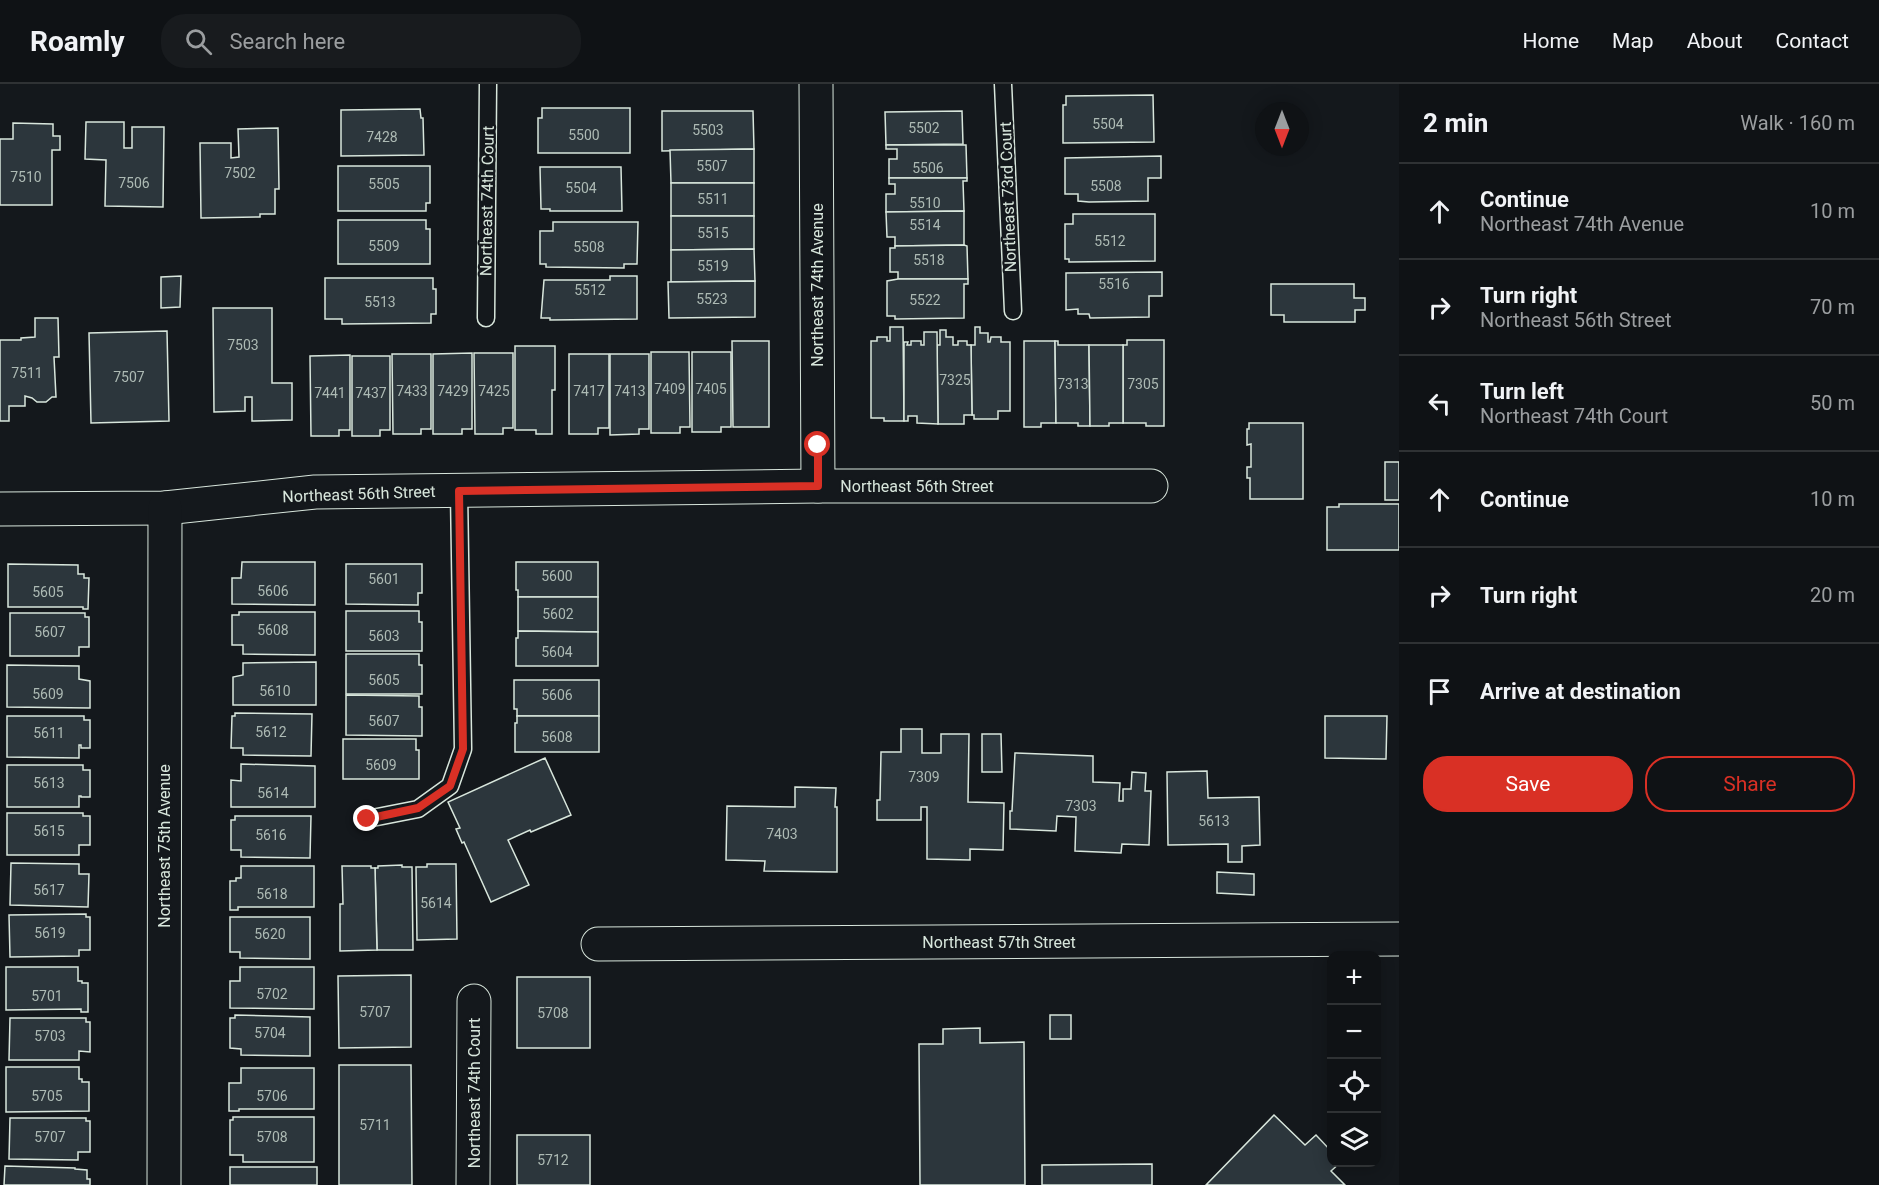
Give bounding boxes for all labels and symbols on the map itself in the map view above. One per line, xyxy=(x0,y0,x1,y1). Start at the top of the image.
north arrow xyxy=(1255,102,1309,156)
house number: 5504 xyxy=(1092,116,1124,132)
house number: 5502 xyxy=(908,120,940,136)
street label: Northeast 73rd Court xyxy=(996,121,1020,273)
house number: 5503 xyxy=(692,122,724,138)
street label: Northeast 74th Court xyxy=(476,126,498,276)
house number: 5500 xyxy=(568,127,600,143)
house number: 7428 xyxy=(366,129,398,145)
house number: 5507 xyxy=(696,158,728,174)
house number: 5506 xyxy=(912,160,944,176)
house number: 7502 xyxy=(224,165,256,181)
house number: 7510 xyxy=(10,169,42,185)
house number: 7506 xyxy=(118,175,150,191)
house number: 5505 xyxy=(368,176,400,192)
house number: 5508 xyxy=(1090,178,1122,194)
house number: 5504 xyxy=(565,180,597,196)
house number: 5511 xyxy=(697,191,729,207)
house number: 5510 xyxy=(909,195,941,211)
street label: Northeast 74th Avenue xyxy=(808,203,827,367)
house number: 5514 xyxy=(909,217,941,233)
house number: 5515 xyxy=(697,225,729,241)
house number: 5512 xyxy=(1094,233,1126,249)
house number: 5509 xyxy=(368,238,400,254)
house number: 5508 xyxy=(573,239,605,255)
house number: 5518 xyxy=(913,252,945,268)
house number: 5519 xyxy=(697,258,729,274)
house number: 5516 xyxy=(1098,276,1130,292)
house number: 5512 xyxy=(574,282,606,298)
house number: 5523 xyxy=(696,291,728,307)
house number: 5522 xyxy=(909,292,941,308)
house number: 5513 xyxy=(364,294,396,310)
house number: 7503 xyxy=(227,337,259,353)
house number: 7511 xyxy=(11,365,43,381)
house number: 7507 xyxy=(113,369,145,385)
house number: 7325 xyxy=(939,372,971,388)
house number: 7313 xyxy=(1057,376,1089,392)
house number: 7305 xyxy=(1127,376,1159,392)
house number: 7409 xyxy=(654,381,686,397)
house number: 7405 xyxy=(695,381,727,397)
house number: 7433 xyxy=(396,383,428,399)
house number: 7429 xyxy=(437,383,469,399)
house number: 7425 xyxy=(478,383,510,399)
house number: 7417 xyxy=(573,383,605,399)
house number: 7413 xyxy=(614,383,646,399)
house number: 7441 xyxy=(314,385,346,401)
house number: 7437 xyxy=(355,385,387,401)
route start xyxy=(804,431,830,457)
street label: Northeast 56th Street xyxy=(840,477,994,496)
street label: Northeast 56th Street xyxy=(282,482,436,506)
house number: 5600 xyxy=(541,568,573,584)
house number: 5601 xyxy=(368,571,400,587)
house number: 5606 xyxy=(257,583,289,599)
house number: 5605 xyxy=(32,584,64,600)
house number: 5602 xyxy=(542,606,574,622)
house number: 5608 xyxy=(257,622,289,638)
house number: 5607 xyxy=(34,624,66,640)
house number: 5603 xyxy=(368,628,400,644)
house number: 5604 xyxy=(541,644,573,660)
house number: 5605 xyxy=(368,672,400,688)
house number: 5610 xyxy=(259,683,291,699)
house number: 5609 xyxy=(32,686,64,702)
house number: 5606 xyxy=(541,687,573,703)
house number: 5607 xyxy=(368,713,400,729)
house number: 5612 xyxy=(255,724,287,740)
house number: 5611 xyxy=(33,725,65,741)
house number: 5608 xyxy=(541,729,573,745)
house number: 5609 xyxy=(365,757,397,773)
street label: Northeast 75th Avenue xyxy=(155,764,174,928)
house number: 7309 xyxy=(908,769,940,785)
house number: 5613 xyxy=(33,775,65,791)
house number: 5614 xyxy=(257,785,289,801)
house number: 7303 xyxy=(1065,798,1097,814)
route end xyxy=(353,805,379,831)
house number: 5613 xyxy=(1198,813,1230,829)
house number: 5615 xyxy=(33,823,65,839)
house number: 7403 xyxy=(766,826,798,842)
house number: 5616 xyxy=(255,827,287,843)
house number: 5617 xyxy=(33,882,65,898)
house number: 5618 xyxy=(256,886,288,902)
house number: 5614 xyxy=(420,895,452,911)
house number: 5619 xyxy=(34,925,66,941)
house number: 5620 xyxy=(254,926,286,942)
street label: Northeast 57th Street xyxy=(922,933,1076,952)
house number: 5702 xyxy=(256,986,288,1002)
house number: 5701 xyxy=(31,988,63,1004)
house number: 5707 xyxy=(359,1004,391,1020)
house number: 5708 xyxy=(537,1005,569,1021)
street label: Northeast 74th Court xyxy=(465,1018,484,1168)
house number: 5704 xyxy=(254,1025,286,1041)
house number: 5703 xyxy=(34,1028,66,1044)
house number: 5705 xyxy=(31,1088,63,1104)
house number: 5706 xyxy=(256,1088,288,1104)
house number: 5711 xyxy=(359,1117,391,1133)
house number: 5707 xyxy=(34,1129,66,1145)
house number: 5708 xyxy=(256,1129,288,1145)
house number: 5712 xyxy=(537,1152,569,1168)

